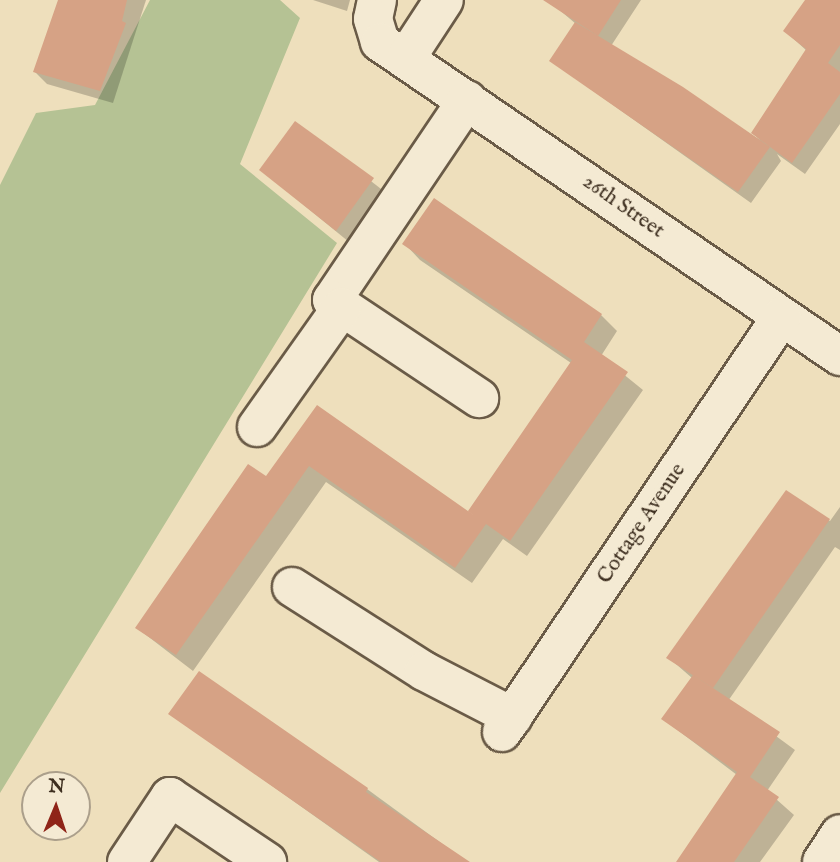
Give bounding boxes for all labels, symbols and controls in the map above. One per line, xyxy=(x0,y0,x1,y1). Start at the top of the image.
street label: 26th Street xyxy=(577,170,669,244)
street label: Cottage Avenue xyxy=(593,459,691,589)
north arrow xyxy=(21,771,91,841)
text: N xyxy=(48,775,65,799)

